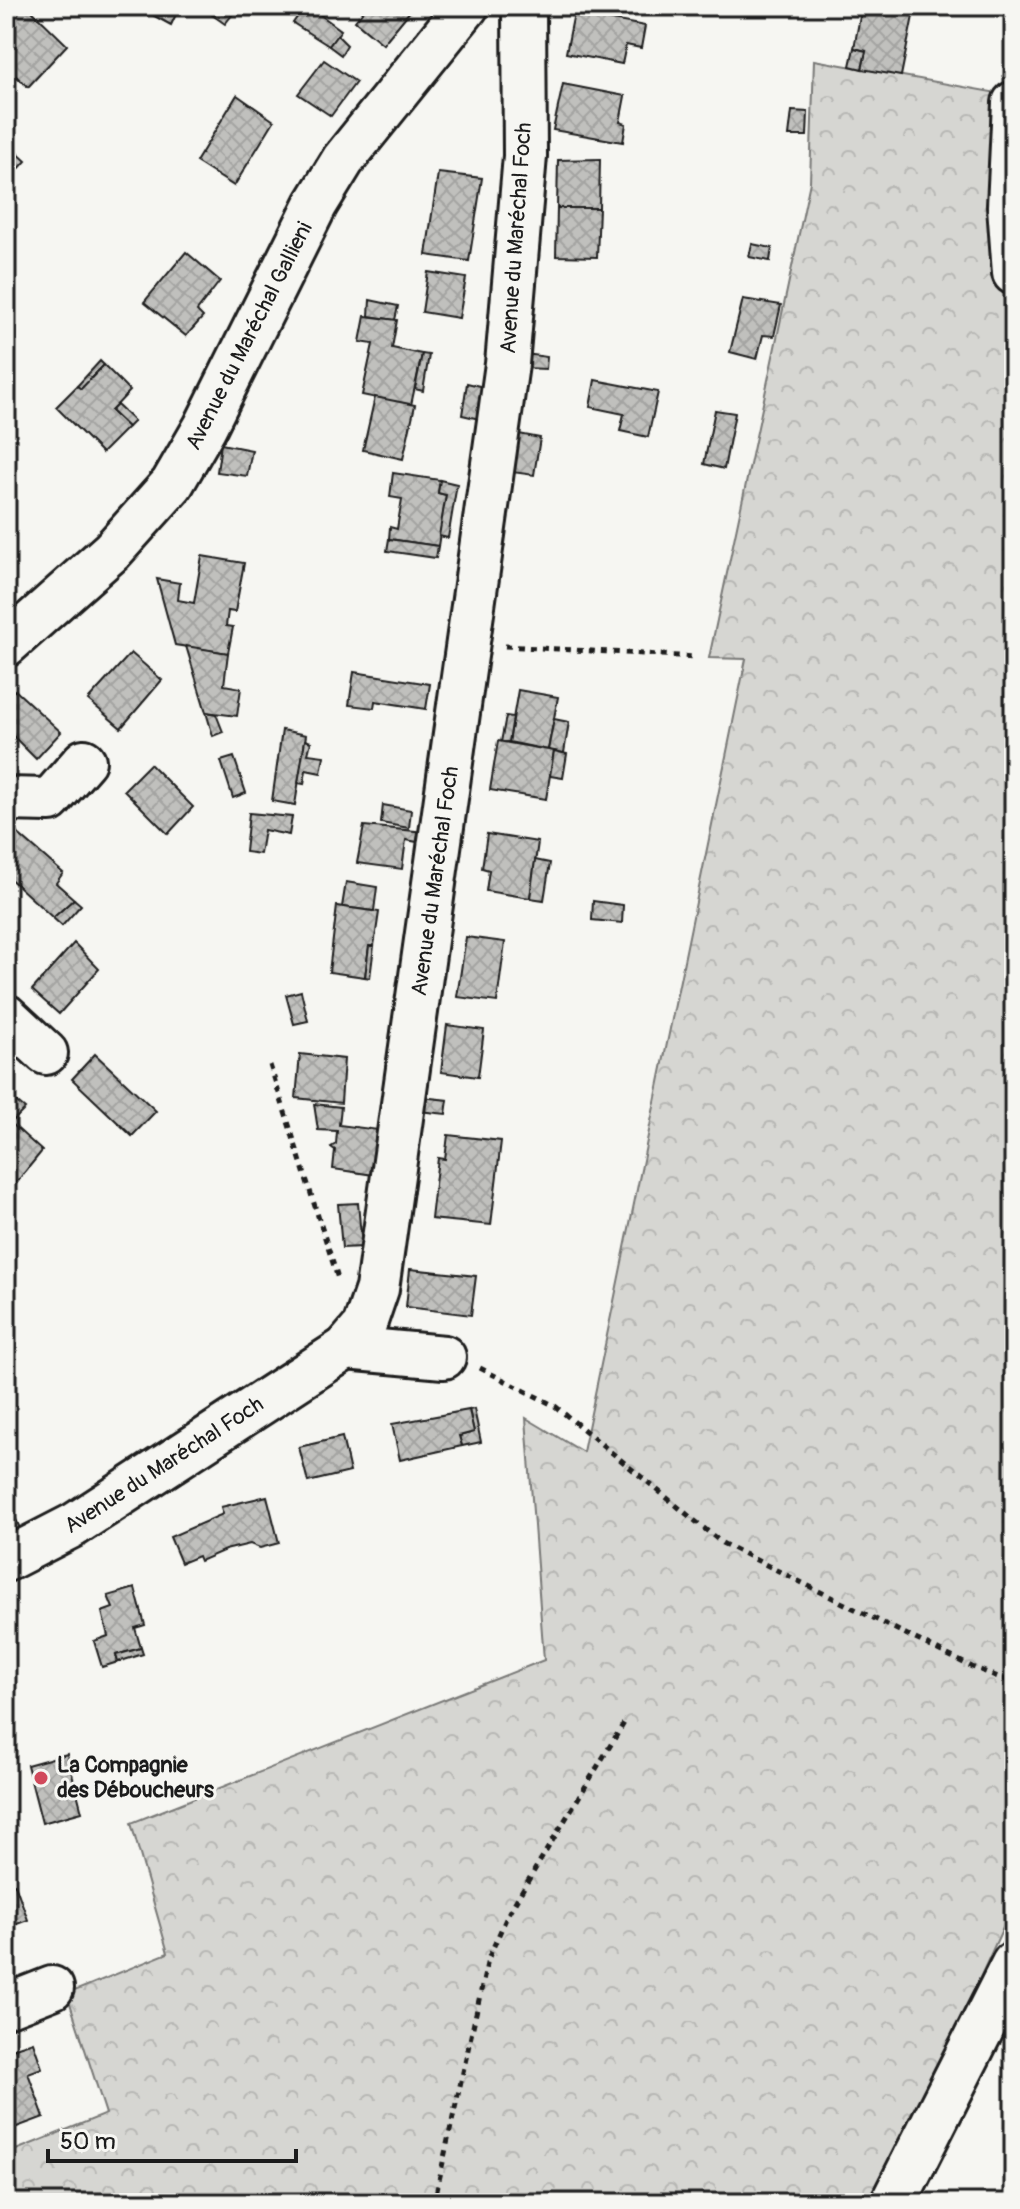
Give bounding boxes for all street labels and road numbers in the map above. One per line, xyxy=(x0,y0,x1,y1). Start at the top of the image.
street label: Avenue du Maréchal Foch xyxy=(494,121,538,355)
street label: Avenue du Maréchal Gallieni xyxy=(179,217,319,455)
street label: Avenue du Maréchal Foch xyxy=(405,764,465,998)
street label: Avenue du Maréchal Foch xyxy=(59,1390,269,1540)

